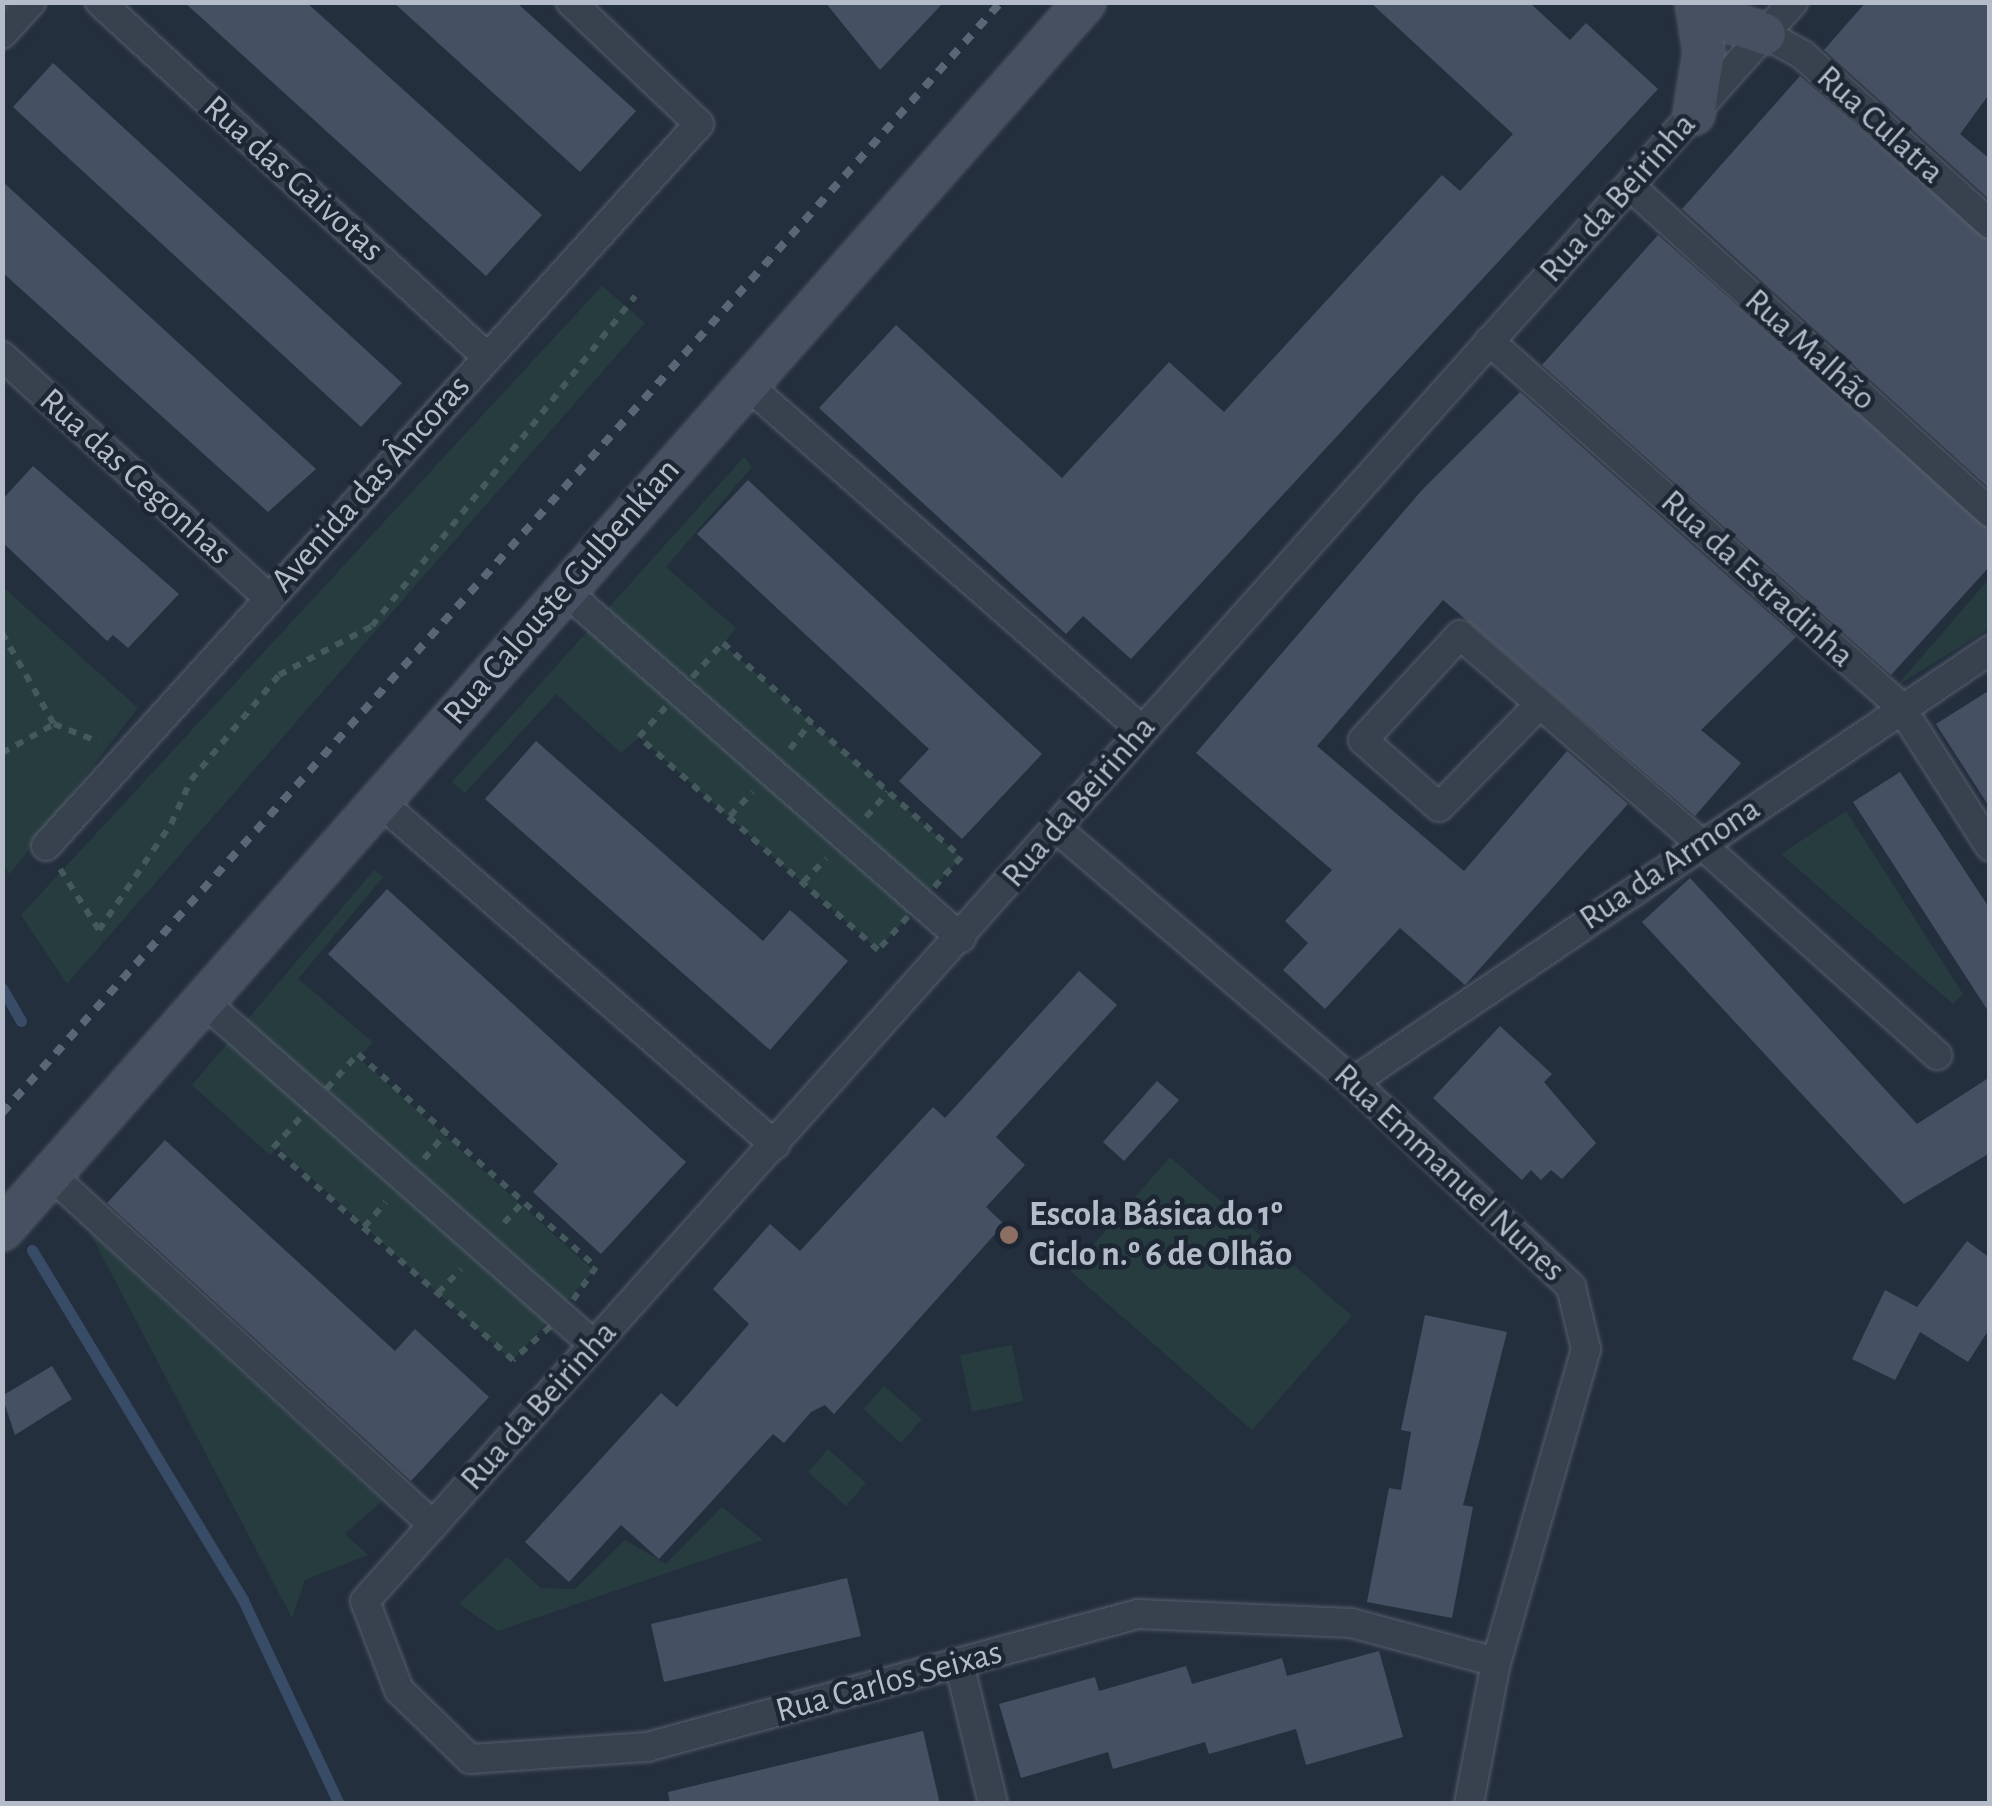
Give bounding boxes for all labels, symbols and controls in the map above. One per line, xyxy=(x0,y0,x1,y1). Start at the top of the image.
street label: Rua Culatra xyxy=(1808,57,1952,193)
street label: Rua das Gaivotas xyxy=(194,87,392,271)
street label: Rua da Beirinha xyxy=(1531,104,1705,292)
street label: Rua Malhão xyxy=(1736,280,1884,420)
street label: Avenida das Âncoras xyxy=(262,367,480,601)
street label: Rua das Cegonhas xyxy=(30,380,240,574)
street label: Rua Calouste Gulbenkian xyxy=(435,450,689,734)
street label: Rua da Estradinha xyxy=(1652,481,1862,677)
street label: Rua da Beirinha xyxy=(993,708,1165,896)
street label: Rua da Armona xyxy=(1572,788,1768,940)
street label: Rua Emmanuel Nunes xyxy=(1325,1055,1573,1291)
place label: Escola Básica do 1º Ciclo n.º 6 de Olhão xyxy=(1029,1194,1292,1276)
marker: Escola Básica do 1º Ciclo n.º 6 de Olhão xyxy=(998,1224,1020,1246)
street label: Rua da Beirinha xyxy=(452,1312,626,1500)
street label: Rua Carlos Seixas xyxy=(771,1632,1007,1732)

